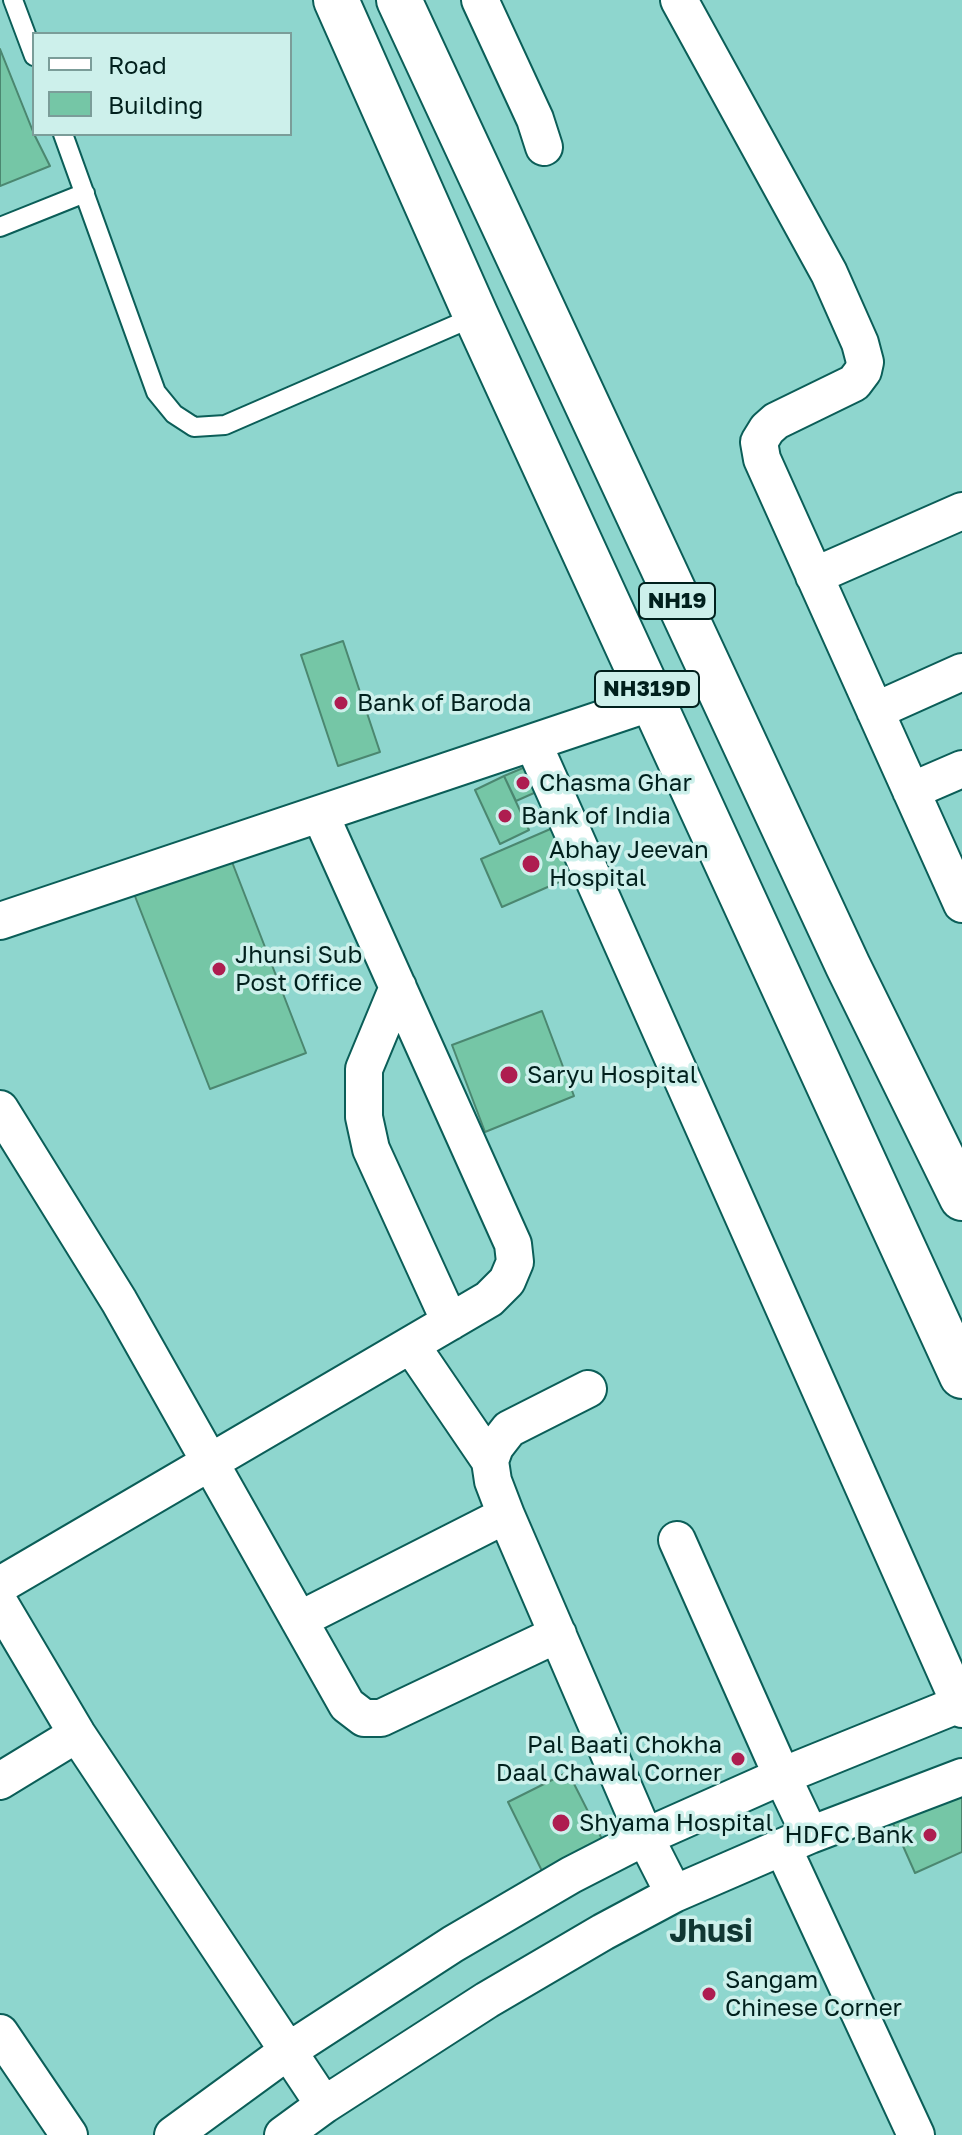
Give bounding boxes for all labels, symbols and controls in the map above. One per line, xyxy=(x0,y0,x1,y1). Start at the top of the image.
legend xyxy=(32,32,292,136)
text: Road xyxy=(108,50,167,79)
text: Building xyxy=(108,90,203,119)
road number: NH19 xyxy=(639,583,715,619)
road number: NH319D xyxy=(595,671,699,707)
place label: Bank of Baroda xyxy=(357,689,531,717)
marker: Bank of Baroda xyxy=(332,694,350,712)
place label: Chasma Ghar xyxy=(539,769,692,797)
marker: Chasma Ghar xyxy=(514,774,532,792)
place label: Bank of India xyxy=(521,802,671,830)
marker: Bank of India xyxy=(496,807,514,825)
place label: Abhay Jeevan Hospital xyxy=(549,836,709,892)
marker: Abhay Jeevan Hospital xyxy=(520,853,542,875)
place label: Jhunsi Sub Post Office xyxy=(235,941,362,997)
marker: Jhunsi Sub Post Office xyxy=(210,960,228,978)
place label: Saryu Hospital xyxy=(527,1061,697,1089)
marker: Saryu Hospital xyxy=(498,1064,520,1086)
place label: Pal Baati Chokha Daal Chawal Corner xyxy=(496,1731,722,1787)
marker: Pal Baati Chokha Daal Chawal Corner xyxy=(729,1750,747,1768)
place label: Shyama Hospital xyxy=(579,1809,773,1837)
marker: Shyama Hospital xyxy=(550,1812,572,1834)
place label: HDFC Bank xyxy=(785,1821,914,1849)
marker: HDFC Bank xyxy=(921,1826,939,1844)
district label: Jhusi xyxy=(669,1913,753,1951)
place label: Sangam Chinese Corner xyxy=(725,1966,902,2022)
marker: Sangam Chinese Corner xyxy=(700,1985,718,2003)

